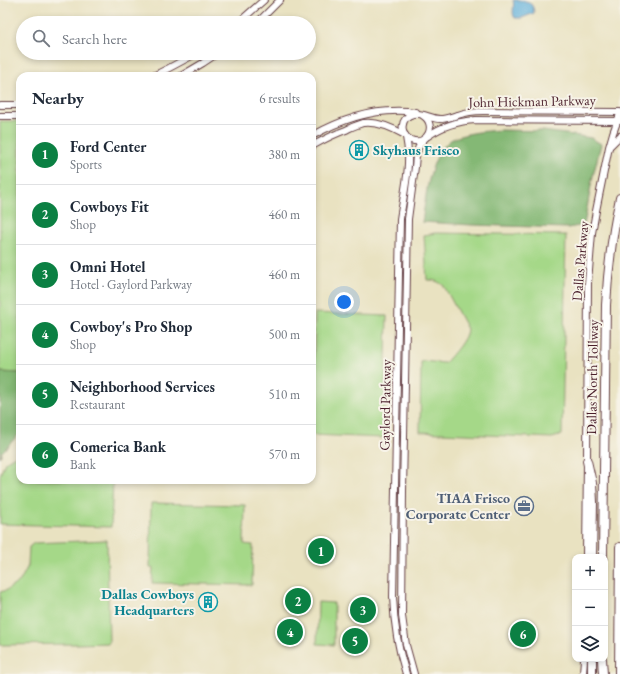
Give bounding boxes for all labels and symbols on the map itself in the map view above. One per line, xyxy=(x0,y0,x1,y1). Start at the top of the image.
street label: John Hickman Parkway xyxy=(467,91,597,111)
building icon: Skyhaus Frisco xyxy=(348,139,370,161)
place label: Skyhaus Frisco xyxy=(373,141,459,159)
street label: Dallas Parkway xyxy=(568,219,593,302)
your location xyxy=(334,292,354,312)
street label: Dallas North Tollway xyxy=(582,318,602,435)
street label: Gaylord Parkway xyxy=(375,358,395,451)
place label: TIAA Frisco Corporate Center xyxy=(406,489,510,523)
office icon: TIAA Frisco Corporate Center xyxy=(513,495,535,517)
pin: 1 xyxy=(308,536,334,566)
place label: Dallas Cowboys Headquarters xyxy=(101,585,194,619)
pin: 2 xyxy=(285,586,311,616)
building icon: Dallas Cowboys Headquarters xyxy=(197,591,219,613)
pin: 3 xyxy=(350,595,376,625)
pin: 4 xyxy=(277,617,303,647)
pin: 6 xyxy=(510,619,536,649)
pin: 5 xyxy=(342,626,368,656)

